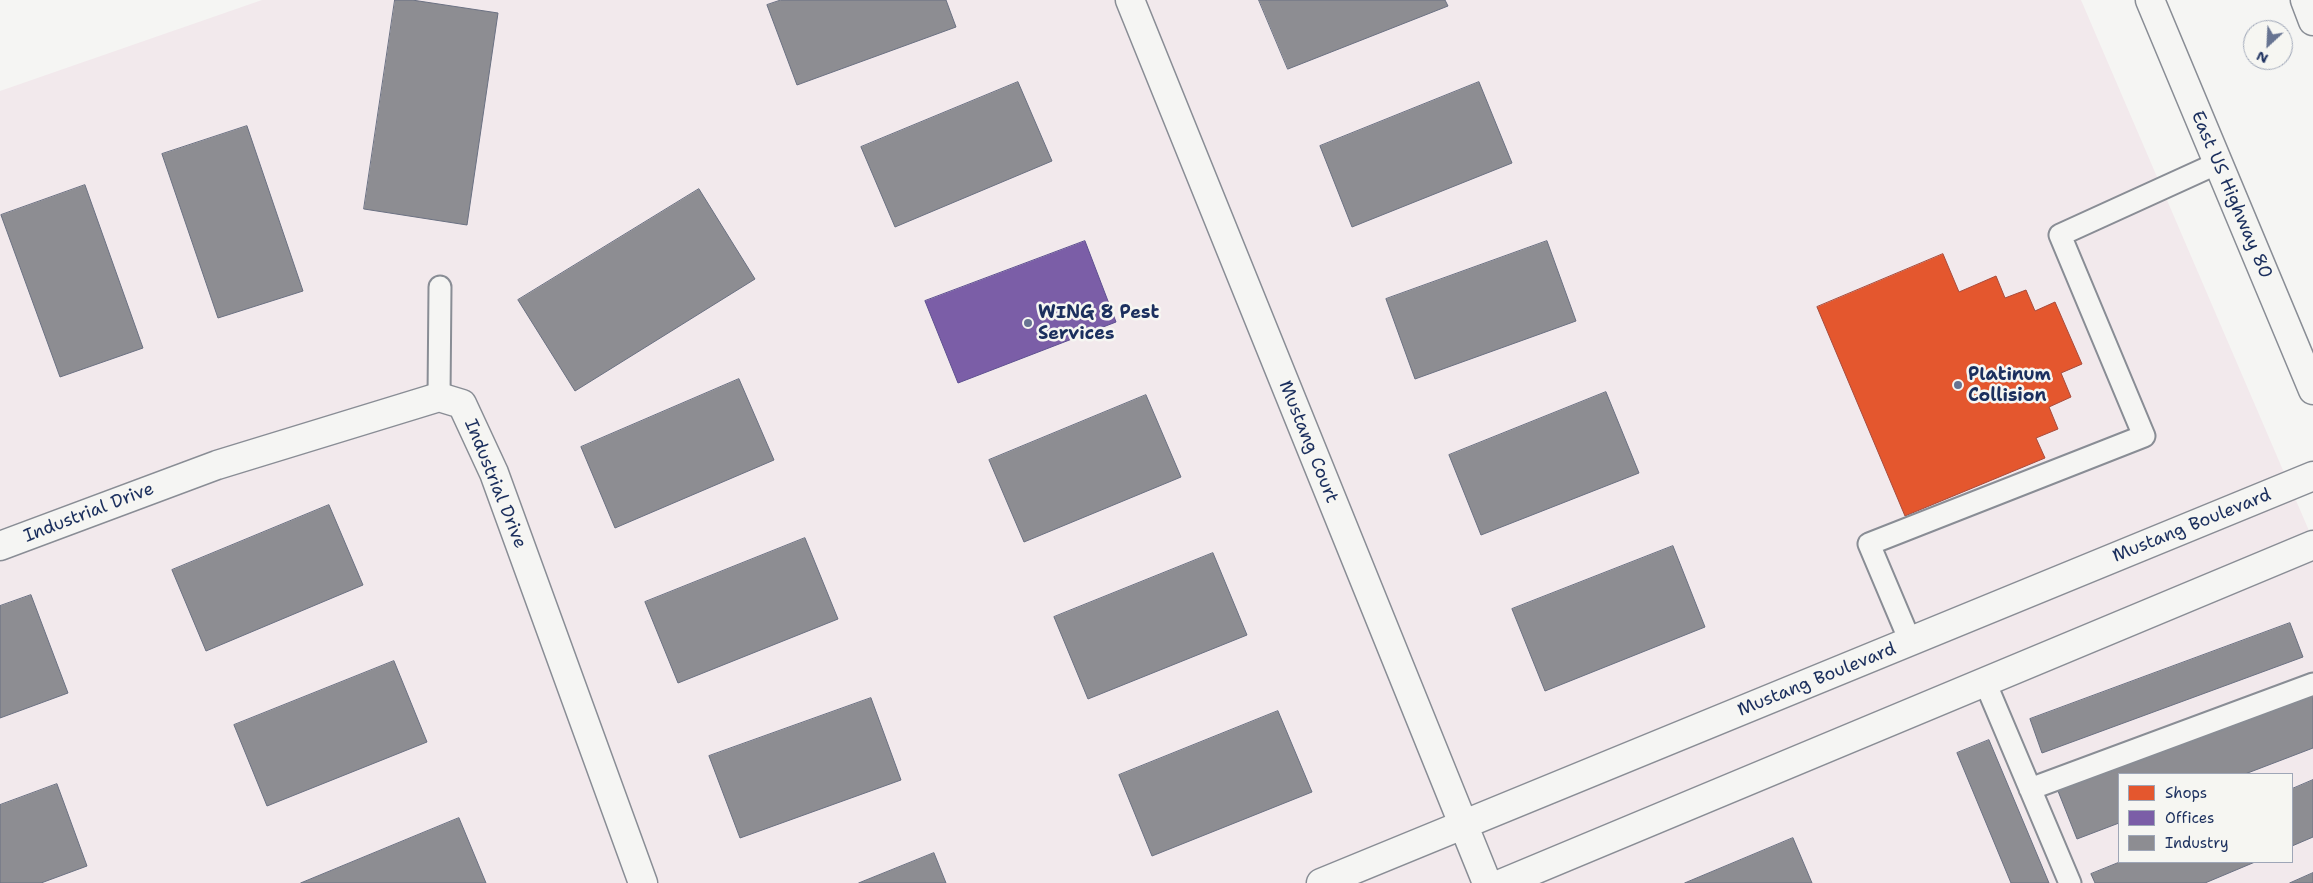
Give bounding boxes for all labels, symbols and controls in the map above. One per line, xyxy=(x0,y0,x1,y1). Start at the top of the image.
north arrow xyxy=(2243,20,2293,70)
text: N xyxy=(2253,47,2271,68)
street label: East US Highway 80 xyxy=(2186,108,2276,282)
place label: WING 8 Pest Services xyxy=(1038,302,1159,344)
marker: WING 8 Pest Services xyxy=(1022,317,1034,329)
place label: Platinum Collision xyxy=(1968,364,2051,406)
street label: Mustang Court xyxy=(1274,378,1342,506)
marker: Platinum Collision xyxy=(1952,379,1964,391)
street label: Industrial Drive xyxy=(459,416,531,552)
street label: Industrial Drive xyxy=(21,478,157,548)
street label: Mustang Boulevard xyxy=(2110,484,2274,568)
street label: Mustang Boulevard xyxy=(1735,638,1899,722)
legend xyxy=(2118,773,2293,863)
text: Shops xyxy=(2165,783,2207,803)
text: Offices xyxy=(2165,808,2214,828)
text: Industry xyxy=(2165,833,2229,853)

